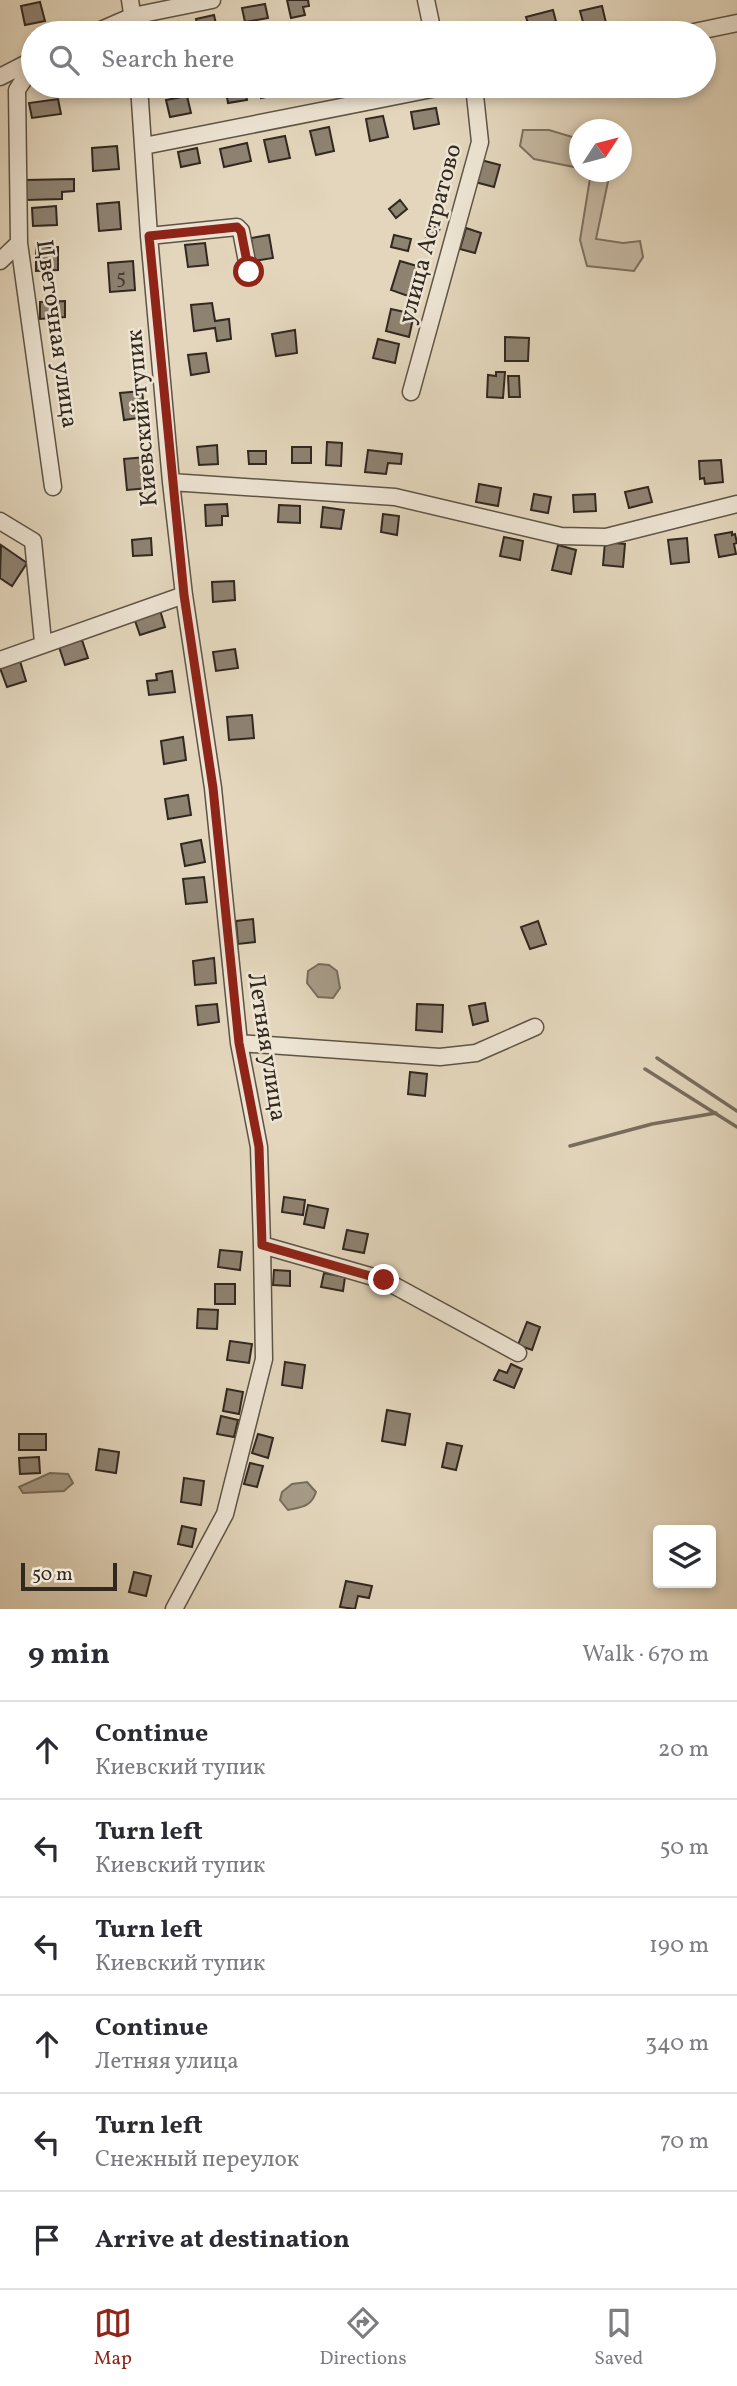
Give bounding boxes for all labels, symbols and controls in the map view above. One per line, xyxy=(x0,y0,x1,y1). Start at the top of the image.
search box xyxy=(21,21,716,98)
icon: search xyxy=(45,41,83,79)
text: Search here xyxy=(101,42,234,78)
north arrow xyxy=(569,119,632,182)
street label: улица Астратово xyxy=(391,140,471,328)
street label: Цветочная улица xyxy=(26,238,86,430)
route start xyxy=(233,256,264,287)
house number: 5 xyxy=(116,263,126,292)
street label: Киевский тупик xyxy=(118,328,168,508)
street label: Летняя улица xyxy=(237,970,295,1124)
route end xyxy=(368,1264,399,1295)
map controls xyxy=(653,1525,716,1588)
button: layers xyxy=(653,1525,716,1588)
scale bar xyxy=(21,1560,117,1592)
text: 50 m xyxy=(32,1562,73,1588)
text: 9 min xyxy=(28,1634,110,1676)
text: Walk · 670 m xyxy=(582,1639,709,1671)
text: Continue xyxy=(95,1716,208,1752)
icon: ahead xyxy=(28,1731,66,1769)
text: 20 m xyxy=(658,1734,709,1766)
text: Киевский тупик xyxy=(95,1752,265,1784)
text: Turn left xyxy=(95,1814,203,1850)
icon: left xyxy=(28,1829,66,1867)
text: 50 m xyxy=(660,1832,709,1864)
text: Киевский тупик xyxy=(95,1850,265,1882)
text: Turn left xyxy=(95,1912,203,1948)
icon: left xyxy=(28,1927,66,1965)
text: 190 m xyxy=(649,1930,709,1962)
text: Киевский тупик xyxy=(95,1948,265,1980)
text: Continue xyxy=(95,2010,208,2046)
icon: ahead xyxy=(28,2025,66,2063)
text: 340 m xyxy=(645,2028,709,2060)
text: Летняя улица xyxy=(95,2046,239,2078)
text: Turn left xyxy=(95,2108,203,2144)
icon: left xyxy=(28,2123,66,2161)
text: 70 m xyxy=(660,2126,709,2158)
text: Снежный переулок xyxy=(95,2144,299,2176)
icon: arrive xyxy=(28,2221,66,2259)
text: Arrive at destination xyxy=(95,2222,350,2258)
tab: Map xyxy=(94,2304,132,2372)
tab: Directions xyxy=(320,2304,407,2372)
tab: Saved xyxy=(594,2304,643,2372)

